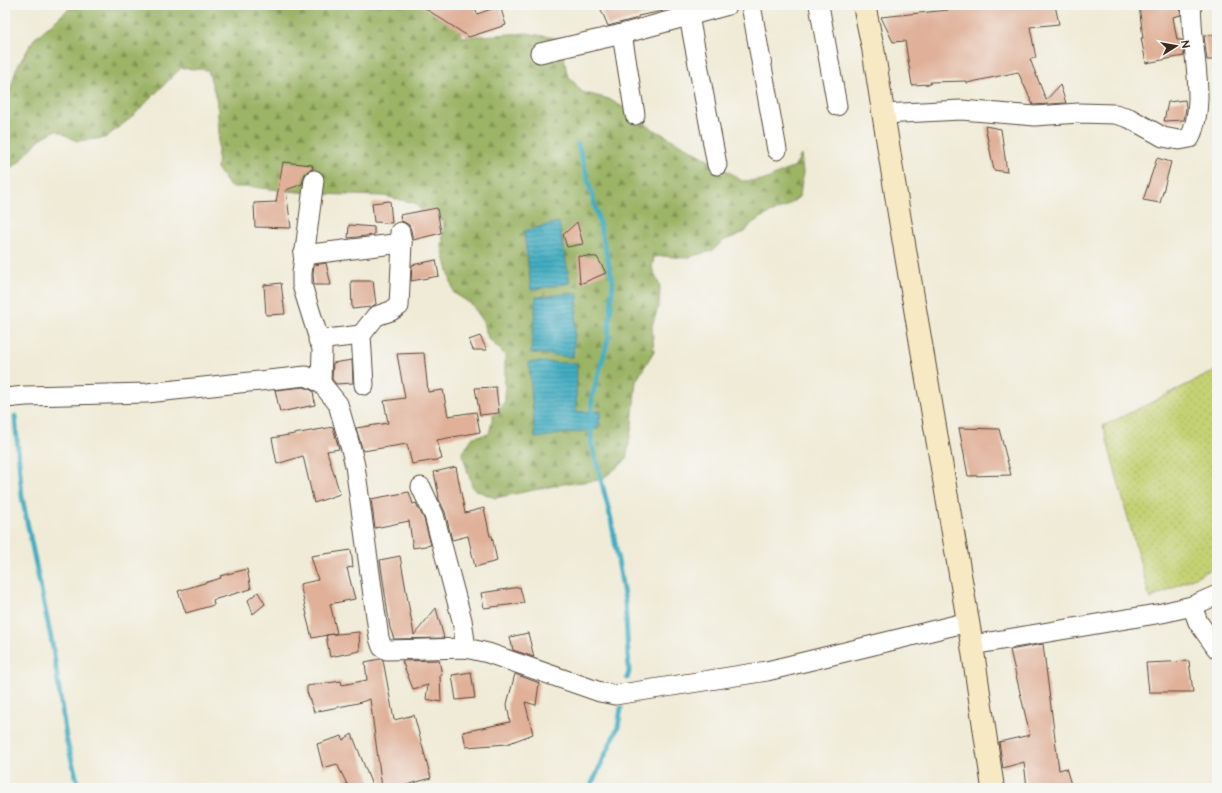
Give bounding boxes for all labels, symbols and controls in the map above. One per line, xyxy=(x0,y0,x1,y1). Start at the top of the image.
north arrow xyxy=(1156,26,1196,66)
text: N xyxy=(1177,39,1193,49)

